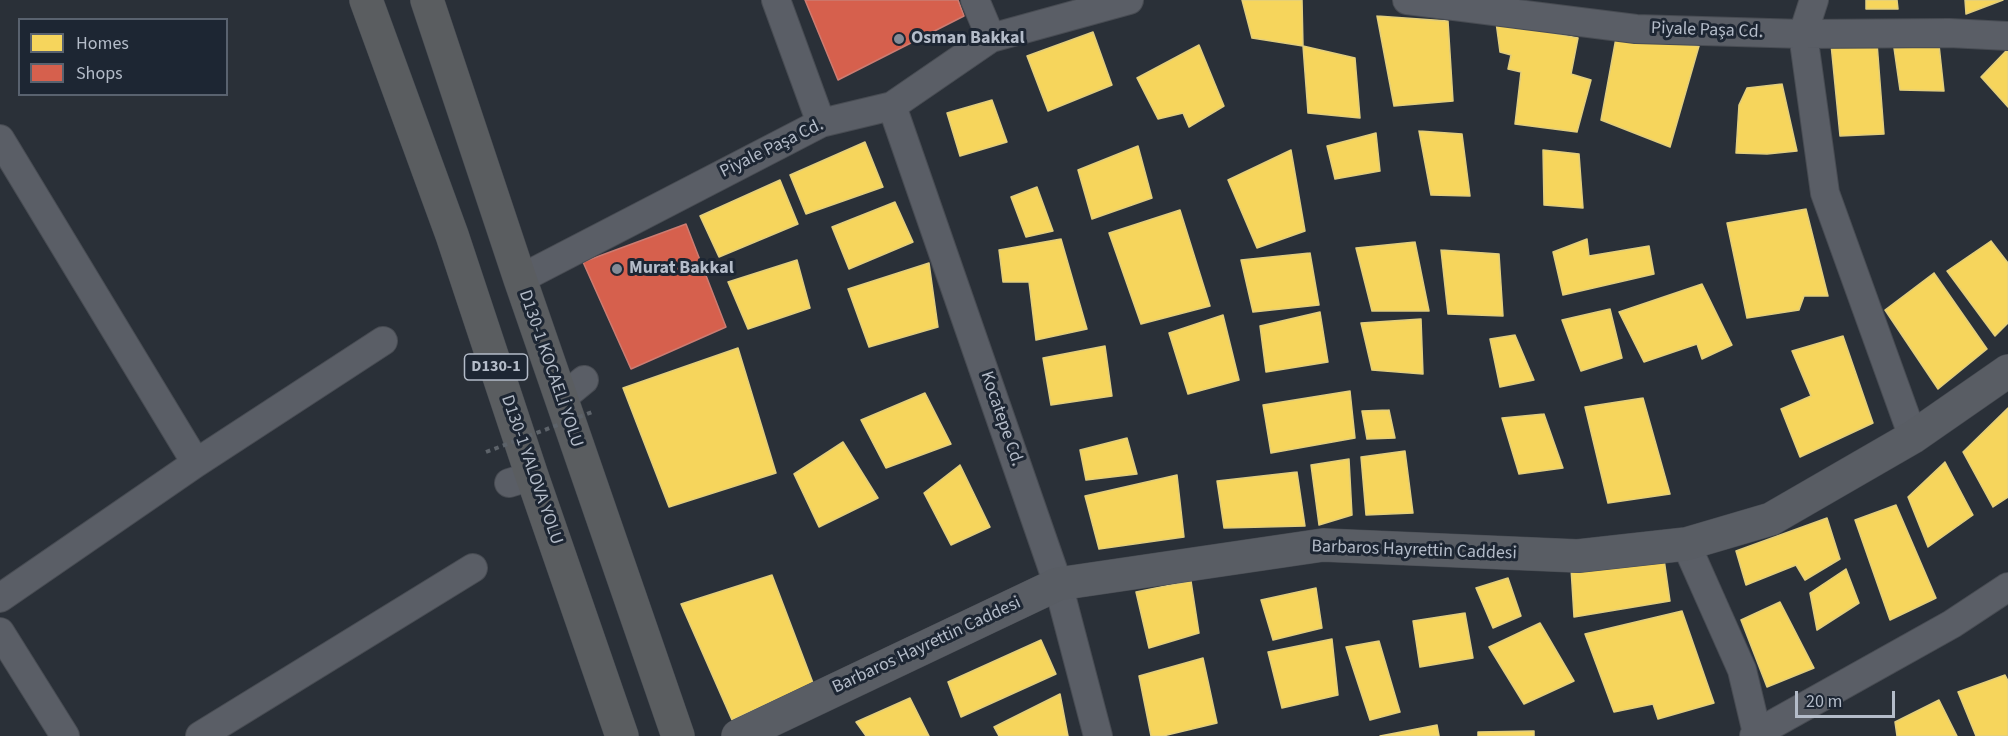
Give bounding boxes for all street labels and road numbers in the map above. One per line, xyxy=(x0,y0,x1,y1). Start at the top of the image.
street label: Piyale Paşa Cd. xyxy=(1651,18,1763,44)
street label: Piyale Paşa Cd. xyxy=(717,115,827,183)
street label: D130-1 KOCAELİ YOLU xyxy=(513,288,587,450)
road number: D130-1 xyxy=(464,354,528,380)
street label: Kocatepe Cd. xyxy=(975,369,1027,469)
street label: D130-1 YALOVA YOLU xyxy=(495,392,567,548)
street label: Barbaros Hayrettin Caddesi xyxy=(1311,537,1517,565)
street label: Barbaros Hayrettin Caddesi xyxy=(829,593,1025,699)

